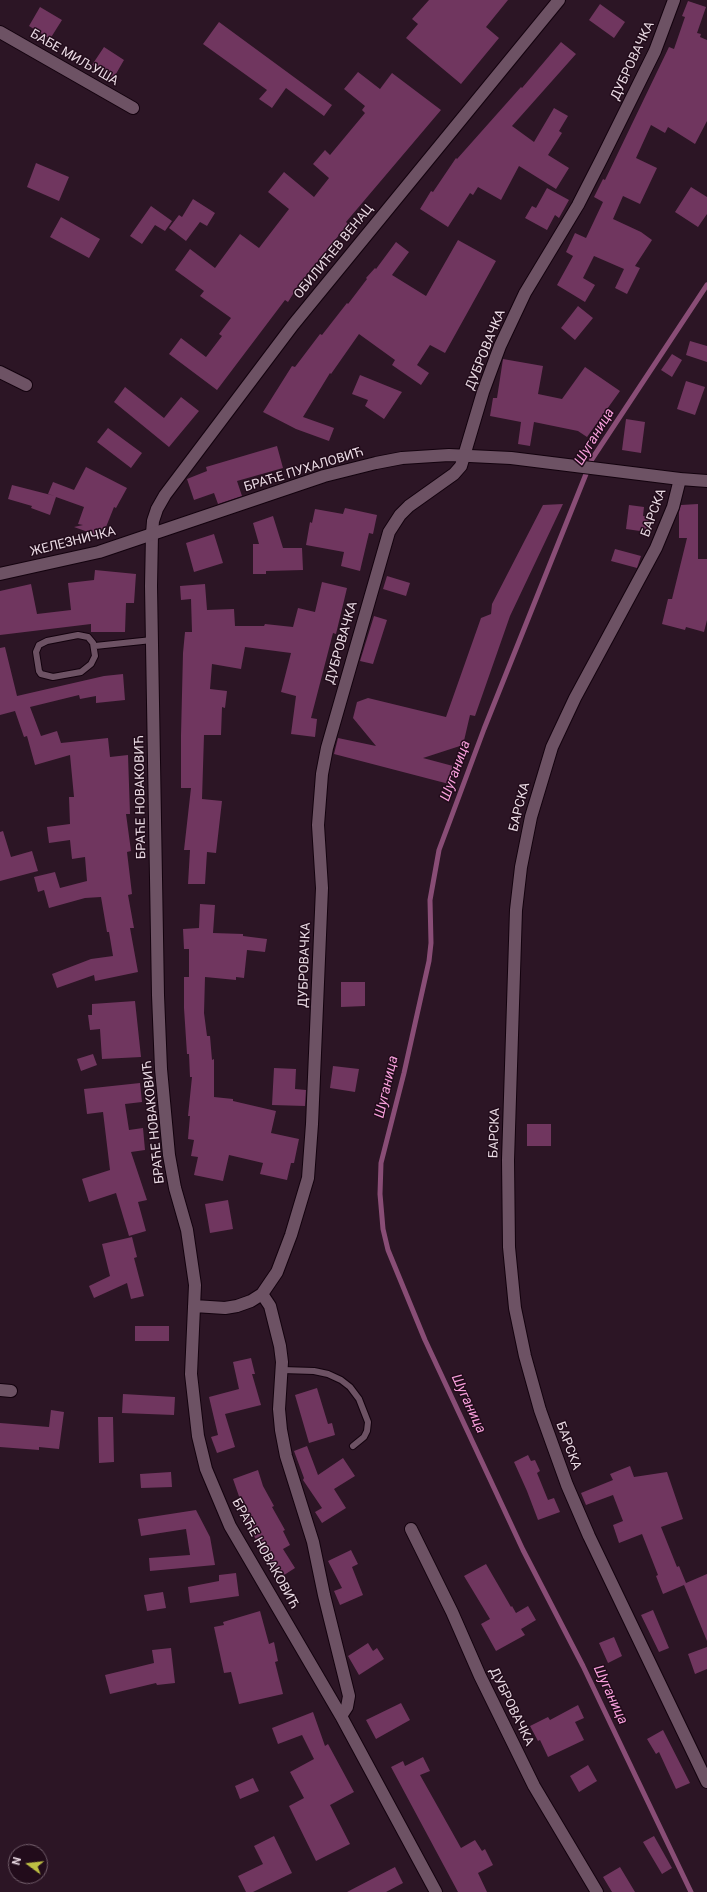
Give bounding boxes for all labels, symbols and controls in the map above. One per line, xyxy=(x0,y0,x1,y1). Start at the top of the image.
street label: ДУБРОВАЧКА xyxy=(608,19,658,103)
street label: БАБЕ МИЉУША xyxy=(27,26,121,90)
street label: ОБИЛИЋЕВ ВЕНАЦ xyxy=(291,202,377,302)
street label: ДУБРОВАЧКА xyxy=(463,308,509,392)
water label: Шуганица xyxy=(571,405,619,469)
street label: БРАЋЕ ПУХАЛОВИЋ xyxy=(242,444,366,496)
street label: БАРСКА xyxy=(638,487,670,539)
street label: ЖЕЛЕЗНИЧКА xyxy=(29,524,117,560)
street label: ДУБРОВАЧКА xyxy=(323,600,361,686)
street label: БРАЋЕ НОВАКОВИЋ xyxy=(132,735,150,859)
water label: Шуганица xyxy=(437,738,475,804)
street label: БАРСКА xyxy=(506,781,534,833)
street label: ДУБРОВАЧКА xyxy=(296,922,314,1008)
water label: Шуганица xyxy=(372,1054,402,1120)
street label: БРАЋЕ НОВАКОВИЋ xyxy=(140,1060,168,1184)
street label: БАРСКА xyxy=(486,1108,504,1158)
water label: Шуганица xyxy=(447,1372,489,1436)
street label: БАРСКА xyxy=(552,1420,584,1472)
street label: БРАЋЕ НОВАКОВИЋ xyxy=(228,1496,302,1612)
water label: Шуганица xyxy=(589,1663,631,1727)
street label: ДУБРОВАЧКА xyxy=(485,1665,537,1749)
north arrow xyxy=(8,1844,48,1884)
text: N xyxy=(10,1856,24,1866)

